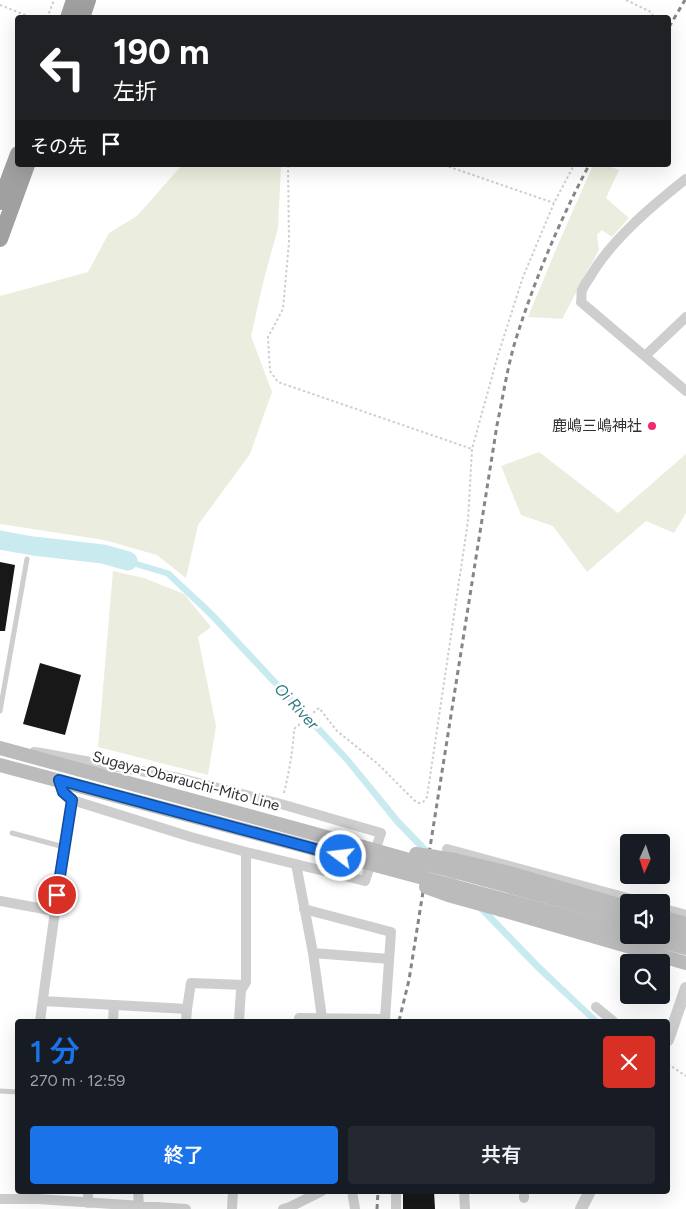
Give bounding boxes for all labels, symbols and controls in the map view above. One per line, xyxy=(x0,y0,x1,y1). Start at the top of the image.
text: 190 m xyxy=(113,31,210,73)
icon: left xyxy=(30,35,95,100)
text: 左折 xyxy=(113,78,157,105)
icon: arrive xyxy=(97,130,125,158)
text: その先 xyxy=(30,135,87,158)
place label: 鹿嶋三嶋神社 xyxy=(552,417,642,435)
marker: 鹿嶋三嶋神社 xyxy=(646,420,658,432)
water label: Oi River xyxy=(271,679,323,734)
street label: Sugaya-Obarauchi-Mito Line xyxy=(90,747,282,815)
position arrow xyxy=(314,829,366,881)
north arrow xyxy=(620,834,670,884)
map controls xyxy=(620,834,670,1004)
pin xyxy=(36,874,78,916)
icon: arrive xyxy=(43,881,71,909)
button: sound xyxy=(620,894,670,944)
button: search xyxy=(620,954,670,1004)
text: 1 分 xyxy=(30,1033,80,1070)
button: close xyxy=(603,1036,655,1088)
text: 270 m · 12:59 xyxy=(30,1071,125,1090)
button: 終了 xyxy=(30,1126,338,1184)
button: 共有 xyxy=(348,1126,655,1184)

